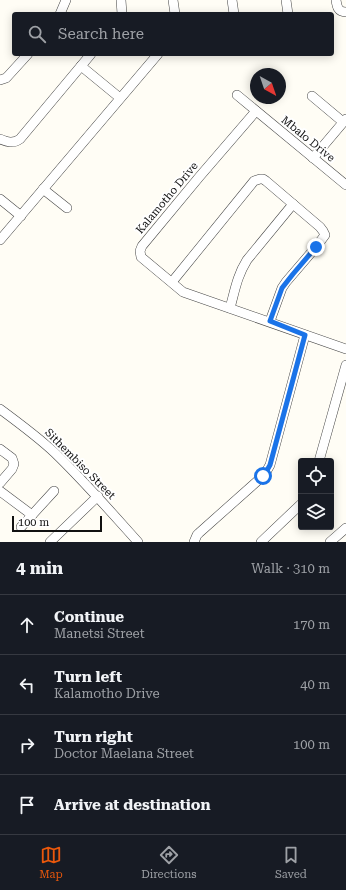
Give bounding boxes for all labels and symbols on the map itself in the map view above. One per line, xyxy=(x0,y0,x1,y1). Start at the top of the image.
north arrow xyxy=(250,68,286,104)
street label: Mbalo Drive xyxy=(279,113,337,165)
street label: Kalamotho Drive xyxy=(133,160,201,236)
route end xyxy=(307,238,325,256)
street label: Sithembiso Street xyxy=(42,426,118,502)
route start xyxy=(254,467,272,485)
scale bar xyxy=(12,514,102,533)

